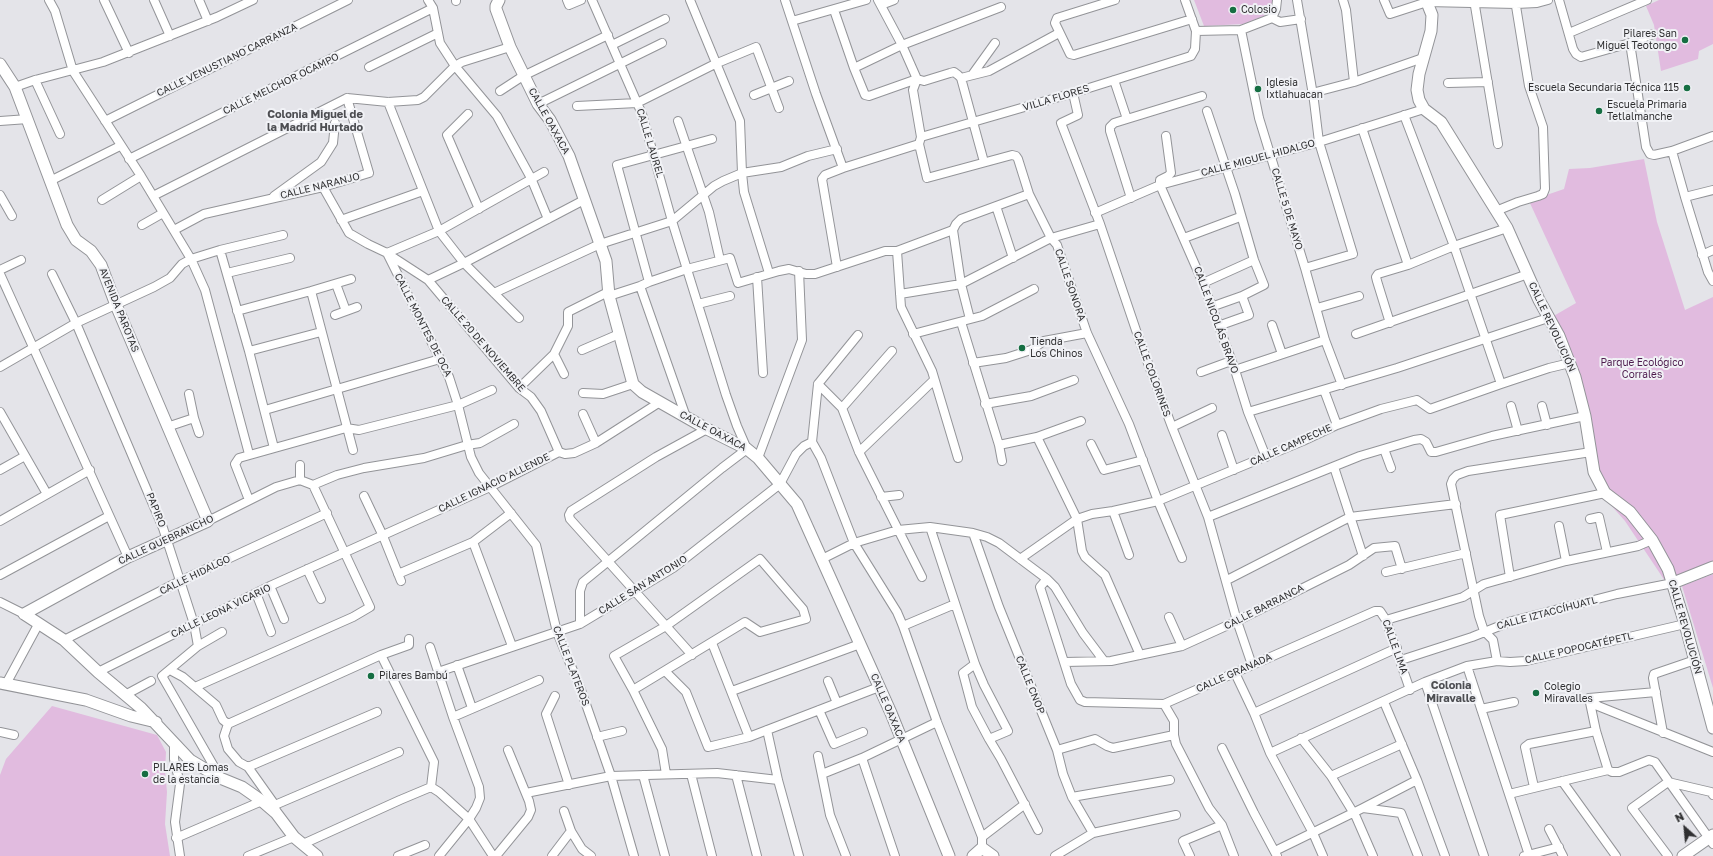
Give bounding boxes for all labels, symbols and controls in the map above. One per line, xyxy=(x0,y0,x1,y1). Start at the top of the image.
place label: Colosio xyxy=(1241,4,1277,16)
marker: Colosio xyxy=(1228,5,1238,15)
street label: CALLE VENUSTIANO CARRANZA xyxy=(155,21,299,99)
place label: Pilares San Miguel Teotongo xyxy=(1597,28,1677,52)
marker: Pilares San Miguel Teotongo xyxy=(1680,35,1690,45)
street label: CALLE MELCHOR OCAMPO xyxy=(221,51,341,117)
place label: Iglesia Ixtlahuacan xyxy=(1266,77,1323,100)
street label: VILLA FLORES xyxy=(1021,82,1091,114)
place label: Escuela Secundaria Técnica 115 xyxy=(1528,82,1679,94)
marker: Escuela Secundaria Técnica 115 xyxy=(1682,83,1692,93)
marker: Iglesia Ixtlahuacan xyxy=(1253,84,1263,94)
street label: CALLE OAXACA xyxy=(526,86,572,156)
place label: Escuela Primaria Tetlalmanche xyxy=(1607,99,1687,122)
marker: Escuela Primaria Tetlalmanche xyxy=(1594,106,1604,116)
street label: CALLE LAUREL xyxy=(634,107,666,179)
district label: Colonia Miguel de la Madrid Hurtado xyxy=(267,108,363,134)
street label: CALLE MIGUEL HIDALGO xyxy=(1200,137,1316,179)
street label: CALLE 5 DE MAYO xyxy=(1269,167,1305,251)
street label: CALLE NARANJO xyxy=(279,170,361,202)
street label: CALLE SONORA xyxy=(1052,247,1088,323)
street label: CALLE NICOLÁS BRAVO xyxy=(1191,265,1241,375)
street label: AVENIDA PAROTAS xyxy=(97,266,141,354)
street label: CALLE MONTES DE OCA xyxy=(392,271,454,379)
street label: CALLE REVOLUCIÓN xyxy=(1526,280,1578,374)
street label: CALLE 20 DE NOVIEMBRE xyxy=(438,294,528,394)
street label: CALLE COLORINES xyxy=(1131,330,1173,418)
place label: Tienda Los Chinos xyxy=(1030,336,1082,360)
marker: Tienda Los Chinos xyxy=(1017,343,1027,353)
park label: Parque Ecológico Corrales xyxy=(1600,357,1684,380)
street label: CALLE OAXACA xyxy=(678,408,748,454)
street label: CALLE CAMPECHE xyxy=(1248,422,1334,468)
street label: CALLE IGNACIO ALLENDE xyxy=(436,451,552,515)
street label: PAPIRO xyxy=(144,491,168,529)
street label: CALLE QUEBRANCHO xyxy=(116,513,216,567)
street label: CALLE HIDALGO xyxy=(158,553,232,597)
street label: CALLE SAN ANTONIO xyxy=(596,553,690,617)
street label: CALLE REVOLUCIÓN xyxy=(1666,578,1704,676)
street label: CALLE LEONA VICARIO xyxy=(169,582,273,640)
street label: CALLE BARRANCA xyxy=(1222,582,1306,632)
street label: CALLE IZTACCÍHUATL xyxy=(1495,594,1599,632)
street label: CALLE LIMA xyxy=(1380,618,1410,676)
street label: CALLE PLATEROS xyxy=(550,624,592,708)
street label: CALLE POPOCATÉPETL xyxy=(1524,630,1634,666)
street label: CALLE GRANADA xyxy=(1194,651,1274,695)
street label: CALLE CNOP xyxy=(1013,654,1047,716)
place label: Pilares Bambú xyxy=(379,670,448,682)
marker: Pilares Bambú xyxy=(366,671,376,681)
street label: CALLE OAXACA xyxy=(868,672,908,744)
district label: Colonia Miravalle xyxy=(1426,679,1476,705)
place label: Colegio Miravalles xyxy=(1544,681,1593,704)
marker: Colegio Miravalles xyxy=(1531,688,1541,698)
place label: PILARES Lomas de la estancia xyxy=(153,762,229,786)
marker: PILARES Lomas de la estancia xyxy=(140,769,150,779)
north arrow xyxy=(1665,808,1705,848)
text: N xyxy=(1673,809,1686,825)

